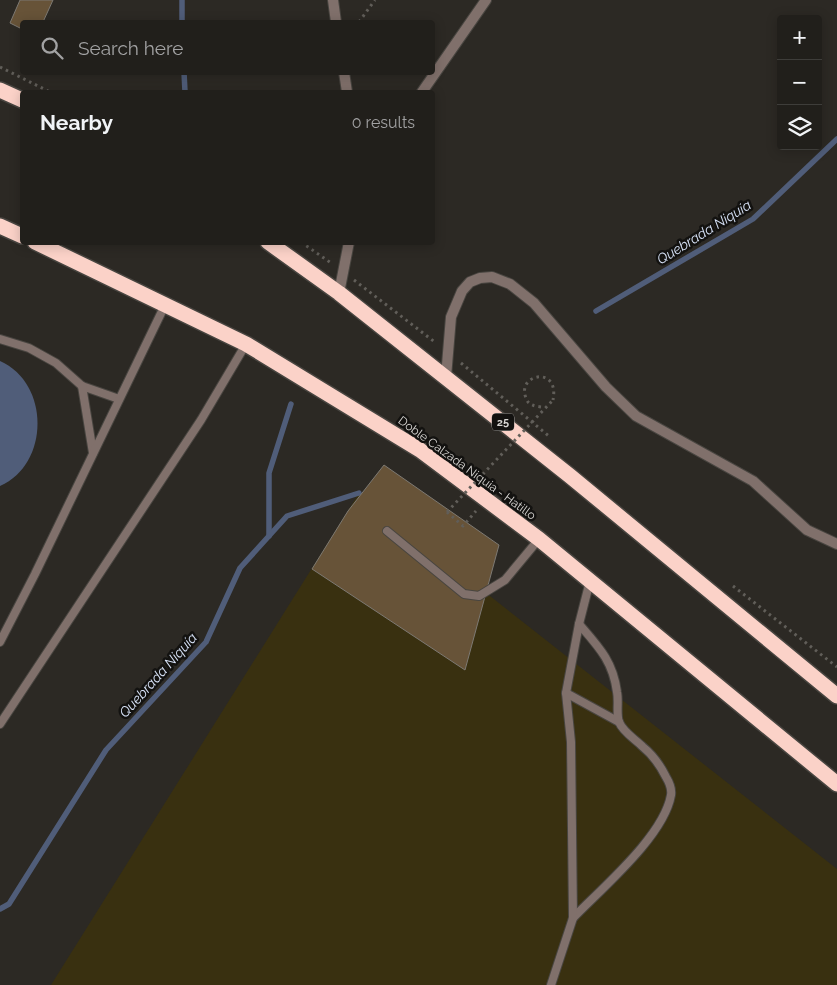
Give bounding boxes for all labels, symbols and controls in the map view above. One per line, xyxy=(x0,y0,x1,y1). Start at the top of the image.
map controls xyxy=(777,15,822,150)
button: + xyxy=(777,15,822,60)
search box xyxy=(20,20,435,75)
icon: search xyxy=(38,34,66,62)
text: Search here xyxy=(78,37,184,59)
button: − xyxy=(777,60,822,105)
button: layers xyxy=(777,105,822,150)
text: Nearby xyxy=(40,110,113,135)
text: 0 results xyxy=(352,113,415,132)
water label: Quebrada Niquía xyxy=(654,197,754,267)
street label: Doble Calzada Niquia - Hatillo xyxy=(396,413,538,523)
road number: 25 xyxy=(492,414,514,431)
water label: Quebrada Niquía xyxy=(116,630,200,720)

